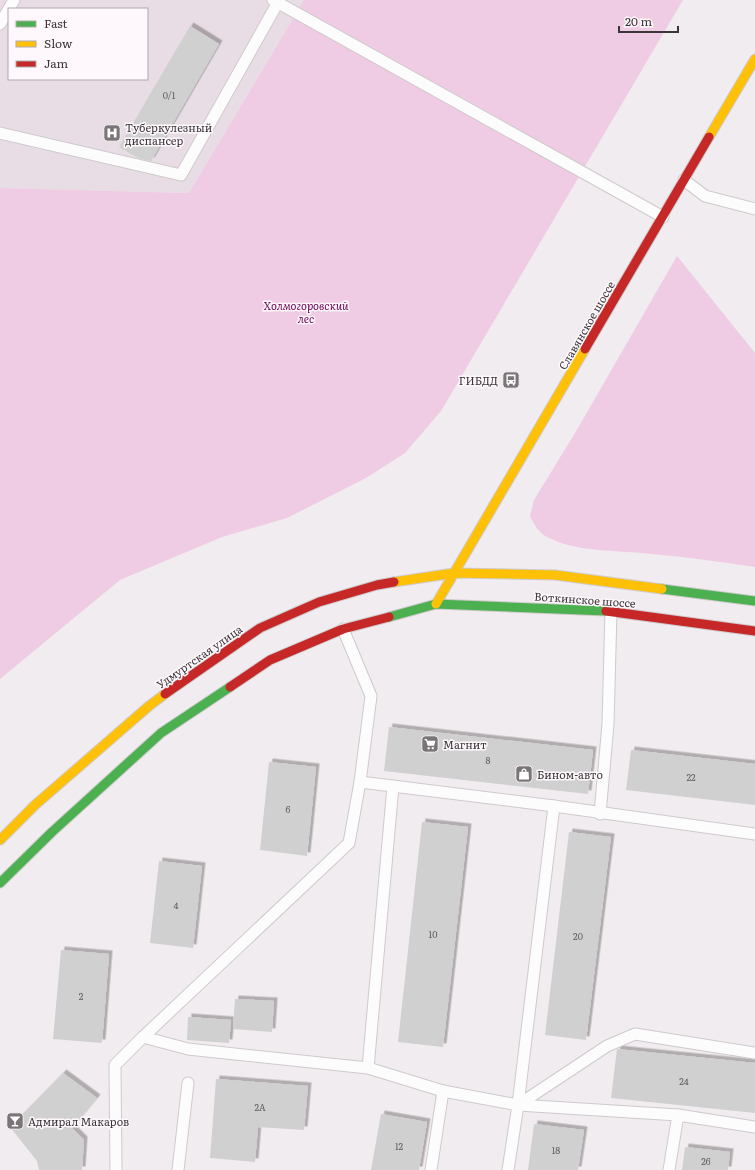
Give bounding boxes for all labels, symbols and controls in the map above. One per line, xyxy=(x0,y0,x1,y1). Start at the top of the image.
legend xyxy=(8,8,148,80)
scale bar xyxy=(619,8,678,34)
text: 20 m xyxy=(625,12,652,30)
text: Fast xyxy=(44,14,68,32)
text: Slow xyxy=(44,34,73,52)
text: Jam xyxy=(44,54,69,72)
house number: 0/1 xyxy=(163,88,176,102)
place label: Туберкулезный диспансер xyxy=(125,119,212,148)
hospital icon: Туберкулезный диспансер xyxy=(102,123,122,143)
street label: Славянское шоссе xyxy=(554,277,618,372)
park label: Холмогоровский лес xyxy=(263,297,349,326)
bus stop icon: ГИБДД xyxy=(501,370,521,390)
place label: ГИБДД xyxy=(459,372,498,388)
street label: Воткинское шоссе xyxy=(534,587,636,611)
street label: Удмуртская улица xyxy=(153,620,245,692)
supermarket icon: Магнит xyxy=(420,734,440,754)
place label: Магнит xyxy=(443,736,487,752)
house number: 8 xyxy=(486,753,491,767)
shop icon: Бином-авто xyxy=(514,764,534,784)
place label: Бином-авто xyxy=(537,766,603,782)
house number: 22 xyxy=(686,770,696,784)
house number: 6 xyxy=(286,802,291,816)
house number: 4 xyxy=(174,898,179,912)
house number: 10 xyxy=(429,927,437,941)
house number: 20 xyxy=(573,929,583,943)
house number: 2 xyxy=(79,989,84,1003)
house number: 24 xyxy=(679,1074,689,1088)
house number: 2А xyxy=(254,1100,266,1114)
bar icon: Адмирал Макаров xyxy=(5,1111,25,1131)
place label: Адмирал Макаров xyxy=(28,1113,129,1129)
house number: 12 xyxy=(395,1139,404,1153)
house number: 18 xyxy=(552,1143,560,1157)
house number: 26 xyxy=(701,1154,711,1168)

